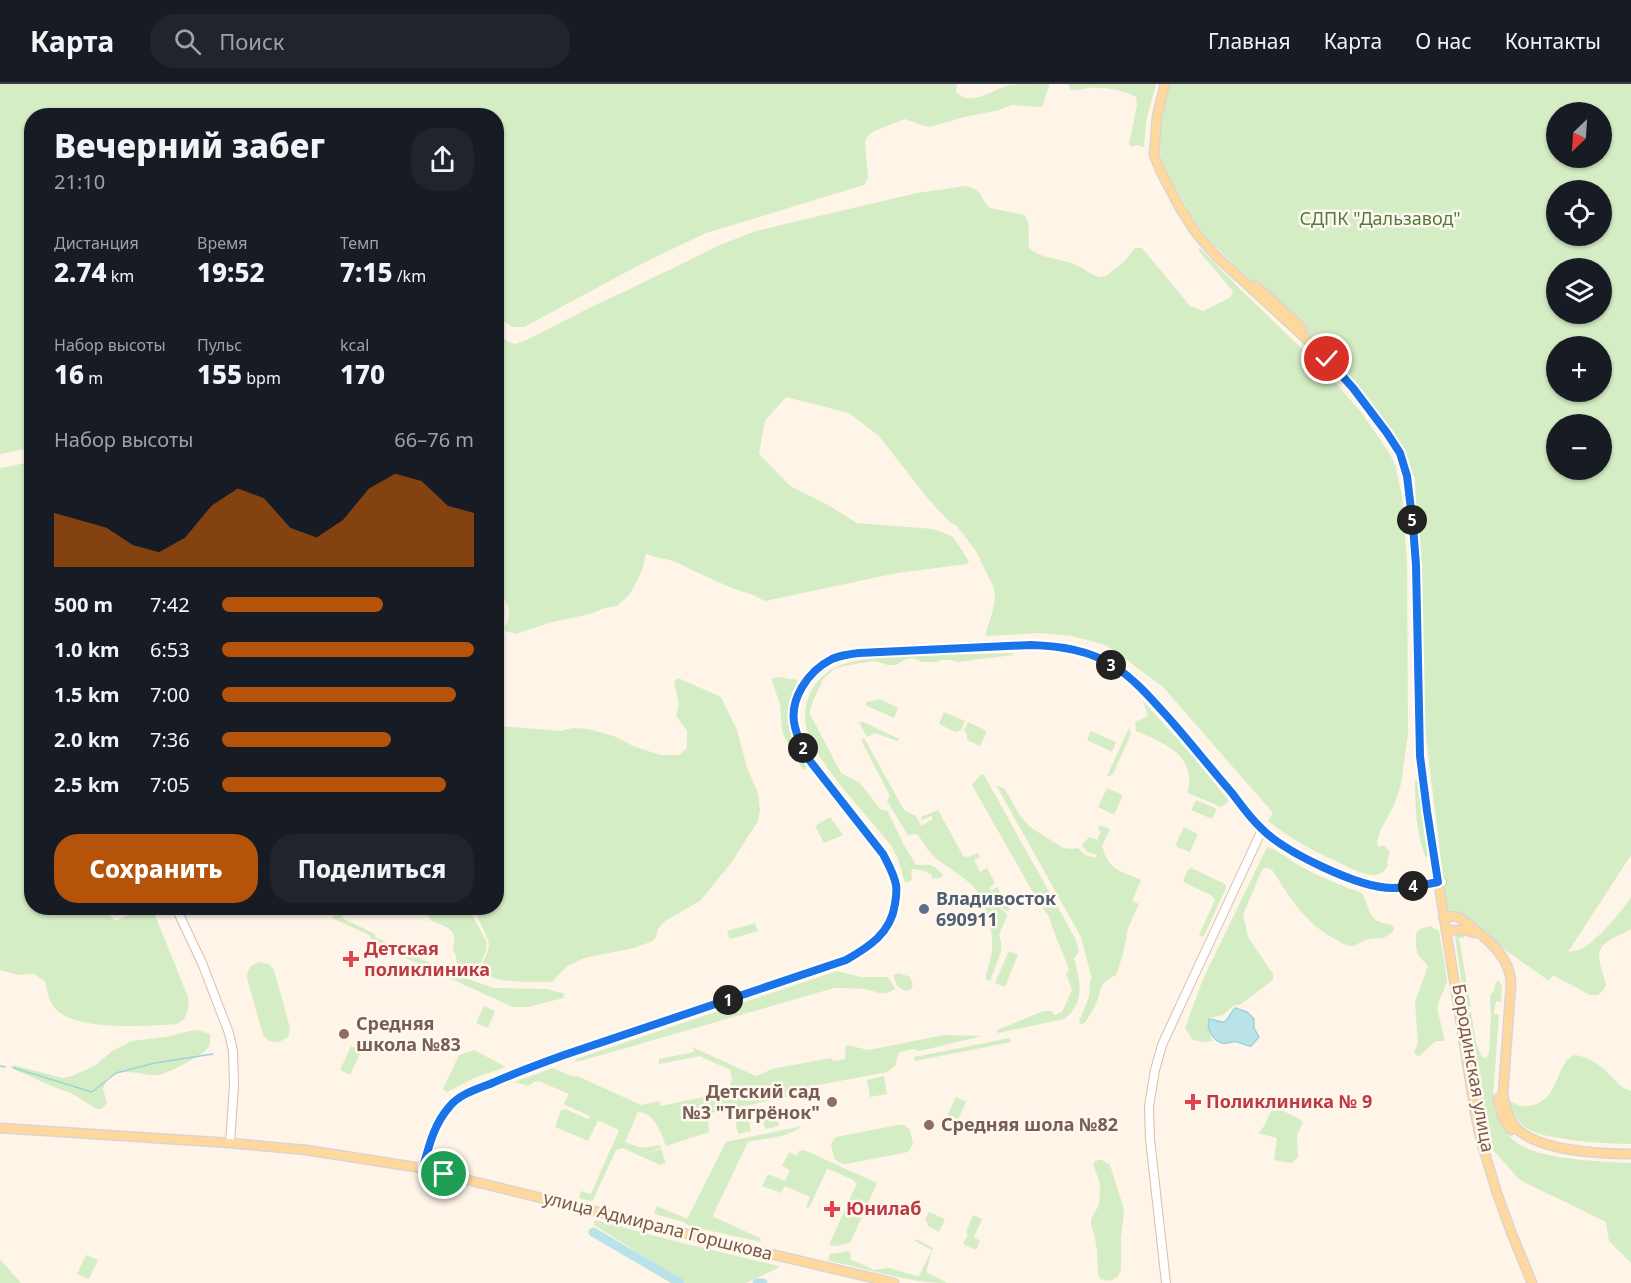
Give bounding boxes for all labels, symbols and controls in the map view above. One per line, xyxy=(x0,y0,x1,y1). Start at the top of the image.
search box xyxy=(150,14,570,68)
text: Карта xyxy=(30,22,114,60)
icon: search xyxy=(171,25,204,58)
text: Поиск xyxy=(219,26,285,56)
text: Главная xyxy=(1208,27,1291,55)
text: Карта xyxy=(1324,27,1382,55)
text: О нас xyxy=(1415,27,1472,55)
text: Контакты xyxy=(1505,27,1601,55)
north arrow xyxy=(1546,102,1612,168)
map controls xyxy=(1546,102,1612,480)
text: Вечерний забег xyxy=(54,123,325,168)
button: share xyxy=(411,128,474,191)
text: 21:10 xyxy=(54,168,105,195)
button: locate xyxy=(1546,180,1612,246)
park label: СДПК "Дальзавод" xyxy=(1299,206,1461,230)
text: Дистанция xyxy=(54,232,139,254)
text: Время xyxy=(197,232,247,254)
text: Темп xyxy=(340,232,379,254)
text: 2.74 xyxy=(54,254,107,290)
text: 19:52 xyxy=(197,254,265,290)
text: 7:15 xyxy=(340,254,393,290)
button: layers xyxy=(1546,258,1612,324)
text: km xyxy=(107,265,134,287)
text: /km xyxy=(393,265,426,287)
pin xyxy=(1301,333,1352,384)
text: Набор высоты xyxy=(54,334,166,356)
text: Пульс xyxy=(197,334,242,356)
text: kcal xyxy=(340,334,369,356)
button: + xyxy=(1546,336,1612,402)
icon: check xyxy=(1310,342,1343,375)
text: 16 xyxy=(54,356,84,392)
text: 155 xyxy=(197,356,242,392)
text: 170 xyxy=(340,356,385,392)
text: m xyxy=(84,367,103,389)
text: bpm xyxy=(242,367,281,389)
button: − xyxy=(1546,414,1612,480)
text: Набор высоты xyxy=(54,426,193,453)
text: 66–76 m xyxy=(394,426,474,453)
pin: 5 xyxy=(1397,505,1427,535)
text: 5 xyxy=(1407,509,1417,531)
text: 500 m xyxy=(54,591,113,618)
text: 7:42 xyxy=(150,591,190,618)
text: 1.0 km xyxy=(54,636,120,663)
text: 6:53 xyxy=(150,636,190,663)
pin: 3 xyxy=(1096,650,1126,680)
text: 3 xyxy=(1106,654,1116,676)
text: 1.5 km xyxy=(54,681,120,708)
text: 7:00 xyxy=(150,681,190,708)
text: 2.0 km xyxy=(54,726,120,753)
text: 7:36 xyxy=(150,726,190,753)
pin: 2 xyxy=(788,733,818,763)
text: 2 xyxy=(798,737,808,759)
text: 2.5 km xyxy=(54,771,120,798)
text: 7:05 xyxy=(150,771,190,798)
button: Сохранить xyxy=(54,834,258,903)
button: Поделиться xyxy=(270,834,474,903)
pin: 4 xyxy=(1398,871,1428,901)
text: 4 xyxy=(1408,875,1418,897)
place label: Владивосток 690911 xyxy=(936,886,1056,931)
marker: Владивосток 690911 xyxy=(917,902,931,916)
place label: Детская поликлиника xyxy=(364,936,490,981)
marker: Детская поликлиника xyxy=(342,950,360,968)
street label: Бородинская улица xyxy=(1447,982,1501,1154)
pin: 1 xyxy=(713,985,743,1015)
text: 1 xyxy=(723,989,733,1011)
place label: Средняя школа №83 xyxy=(356,1011,461,1056)
marker: Средняя школа №83 xyxy=(337,1027,351,1041)
place label: Детский сад №3 "Тигрёнок" xyxy=(682,1079,821,1124)
place label: Поликлиника № 9 xyxy=(1206,1089,1372,1113)
marker: Поликлиника № 9 xyxy=(1184,1093,1202,1111)
marker: Детский сад №3 "Тигрёнок" xyxy=(825,1095,839,1109)
place label: Средняя шола №82 xyxy=(941,1112,1118,1136)
marker: Средняя шола №82 xyxy=(922,1118,936,1132)
pin xyxy=(418,1148,469,1199)
icon: arrive xyxy=(427,1157,460,1190)
street label: улица Адмирала Горшкова xyxy=(541,1185,775,1265)
place label: Юнилаб xyxy=(846,1196,921,1220)
marker: Юнилаб xyxy=(823,1200,841,1218)

